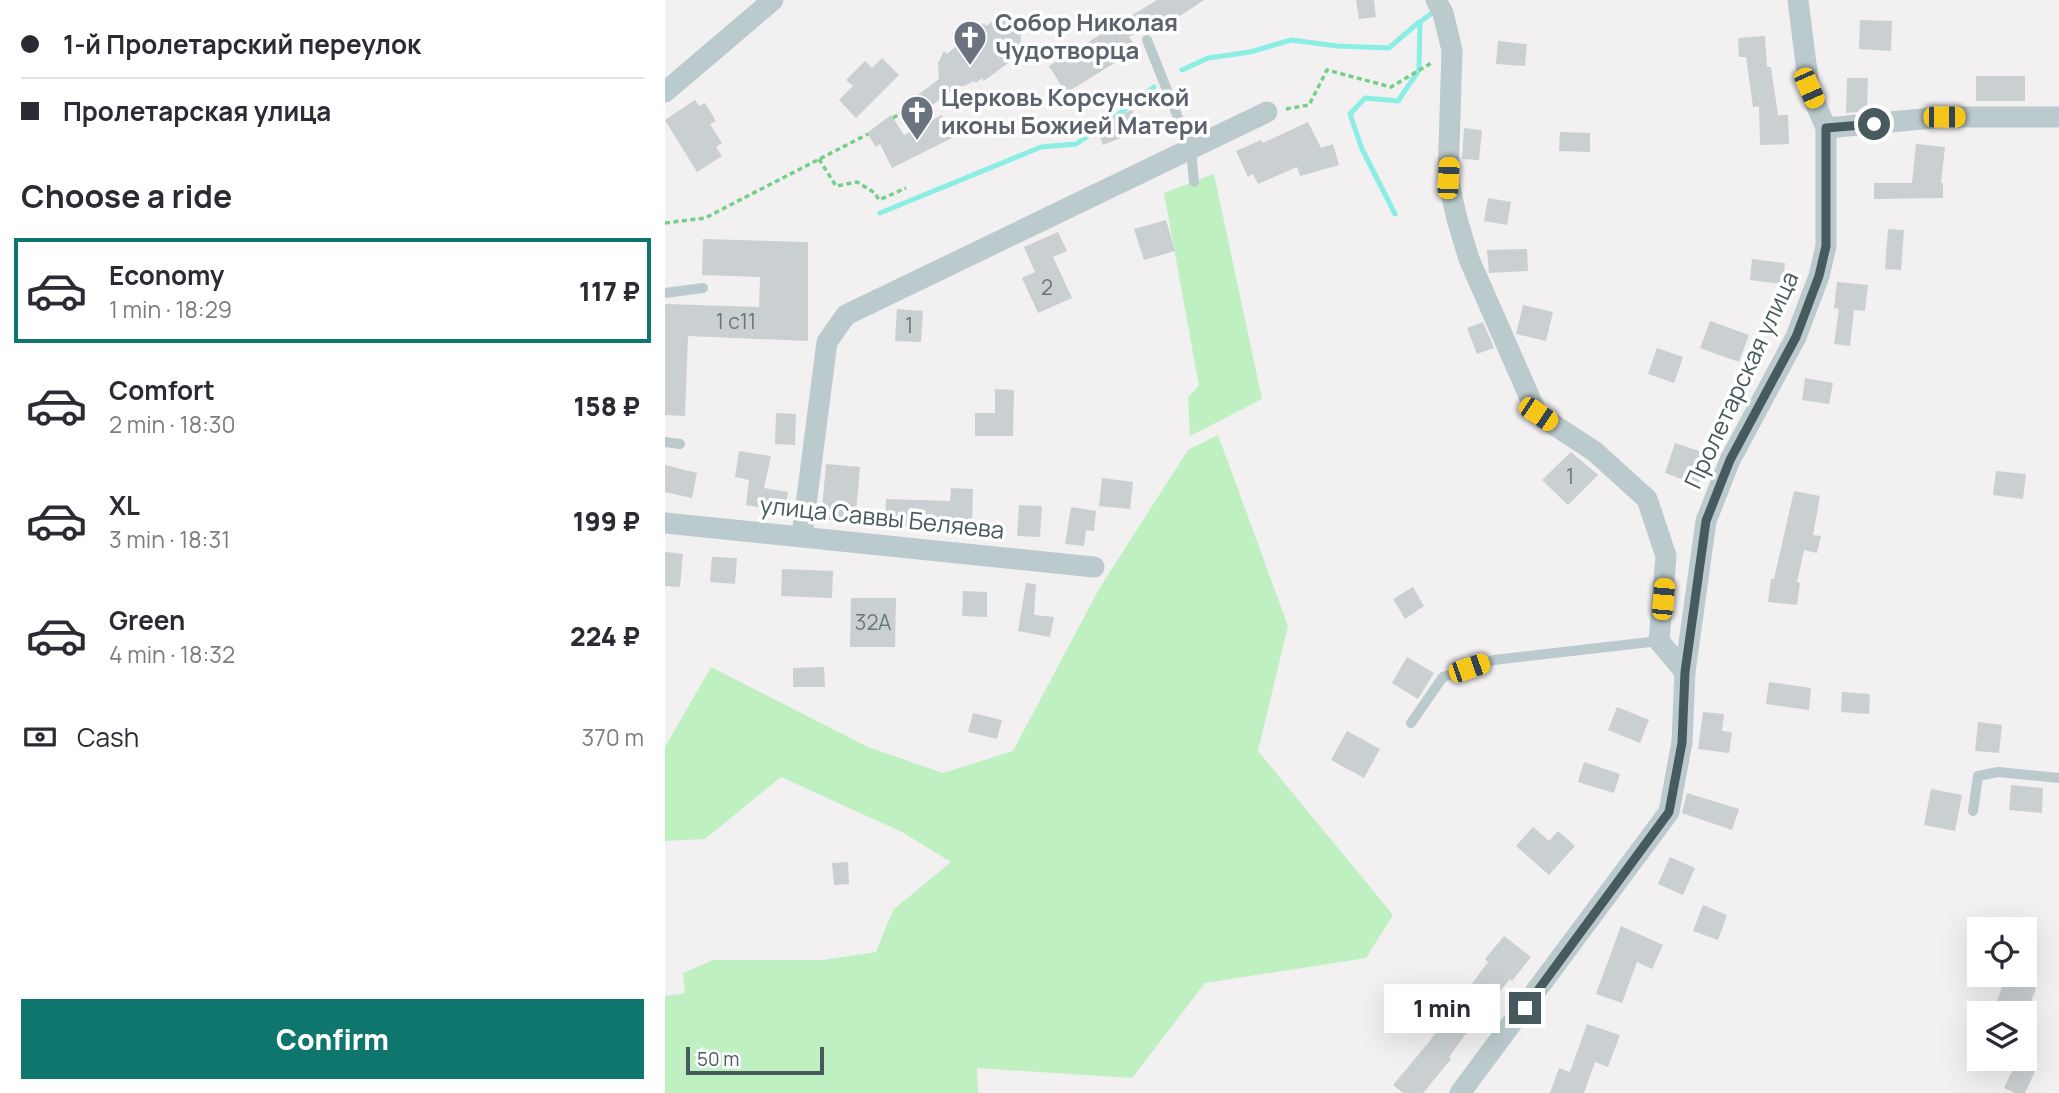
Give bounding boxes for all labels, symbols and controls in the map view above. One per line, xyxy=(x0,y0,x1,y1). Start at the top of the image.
place label: Собор Николая Чудотворца xyxy=(995,5,1178,66)
church icon: Собор Николая Чудотворца xyxy=(951,18,989,67)
text: 1-й Пролетарский переулок xyxy=(63,26,421,62)
car xyxy=(1791,65,1828,111)
place label: Церковь Корсунской иконы Божией Матери xyxy=(941,80,1208,141)
text: Пролетарская улица xyxy=(63,93,331,129)
church icon: Церковь Корсунской иконы Божией Матери xyxy=(898,93,936,142)
car xyxy=(1924,107,1966,128)
route start xyxy=(1858,108,1890,140)
car xyxy=(1437,156,1460,200)
text: Choose a ride xyxy=(21,174,232,218)
text: Economy xyxy=(109,257,224,293)
icon: car xyxy=(25,259,88,322)
street label: Пролетарская улица xyxy=(1676,265,1806,493)
text: 117 ₽ xyxy=(579,273,640,309)
house number: 2 xyxy=(1041,273,1053,301)
text: 1 min · 18:29 xyxy=(109,293,232,325)
house number: 1 с11 xyxy=(716,307,756,335)
house number: 1 xyxy=(905,311,913,339)
text: Comfort xyxy=(109,372,215,408)
icon: car xyxy=(25,374,88,437)
text: 158 ₽ xyxy=(574,388,640,424)
car xyxy=(1515,394,1562,434)
text: 2 min · 18:30 xyxy=(109,408,236,440)
house number: 1 xyxy=(1566,462,1574,490)
text: XL xyxy=(109,487,140,523)
street label: улица Саввы Беляева xyxy=(758,487,1006,546)
icon: car xyxy=(25,489,88,552)
text: 199 ₽ xyxy=(573,503,640,539)
text: 3 min · 18:31 xyxy=(109,523,230,555)
car xyxy=(1651,577,1676,621)
text: Green xyxy=(109,602,185,638)
icon: car xyxy=(25,604,88,667)
house number: 32А xyxy=(855,608,891,636)
text: 224 ₽ xyxy=(570,618,640,654)
text: 4 min · 18:32 xyxy=(109,638,235,670)
car xyxy=(1446,651,1493,685)
icon: cash xyxy=(21,718,59,756)
text: Cash xyxy=(77,719,139,755)
text: 370 m xyxy=(582,721,644,753)
map controls xyxy=(1967,917,2037,1071)
button: locate xyxy=(1967,917,2037,987)
callout: 1 min xyxy=(1385,984,1501,1032)
text: 1 min xyxy=(1413,992,1471,1024)
route end xyxy=(1509,992,1541,1024)
button: Confirm xyxy=(21,999,644,1079)
button: layers xyxy=(1967,1001,2037,1071)
scale bar xyxy=(686,1044,824,1076)
text: 50 m xyxy=(697,1046,739,1072)

